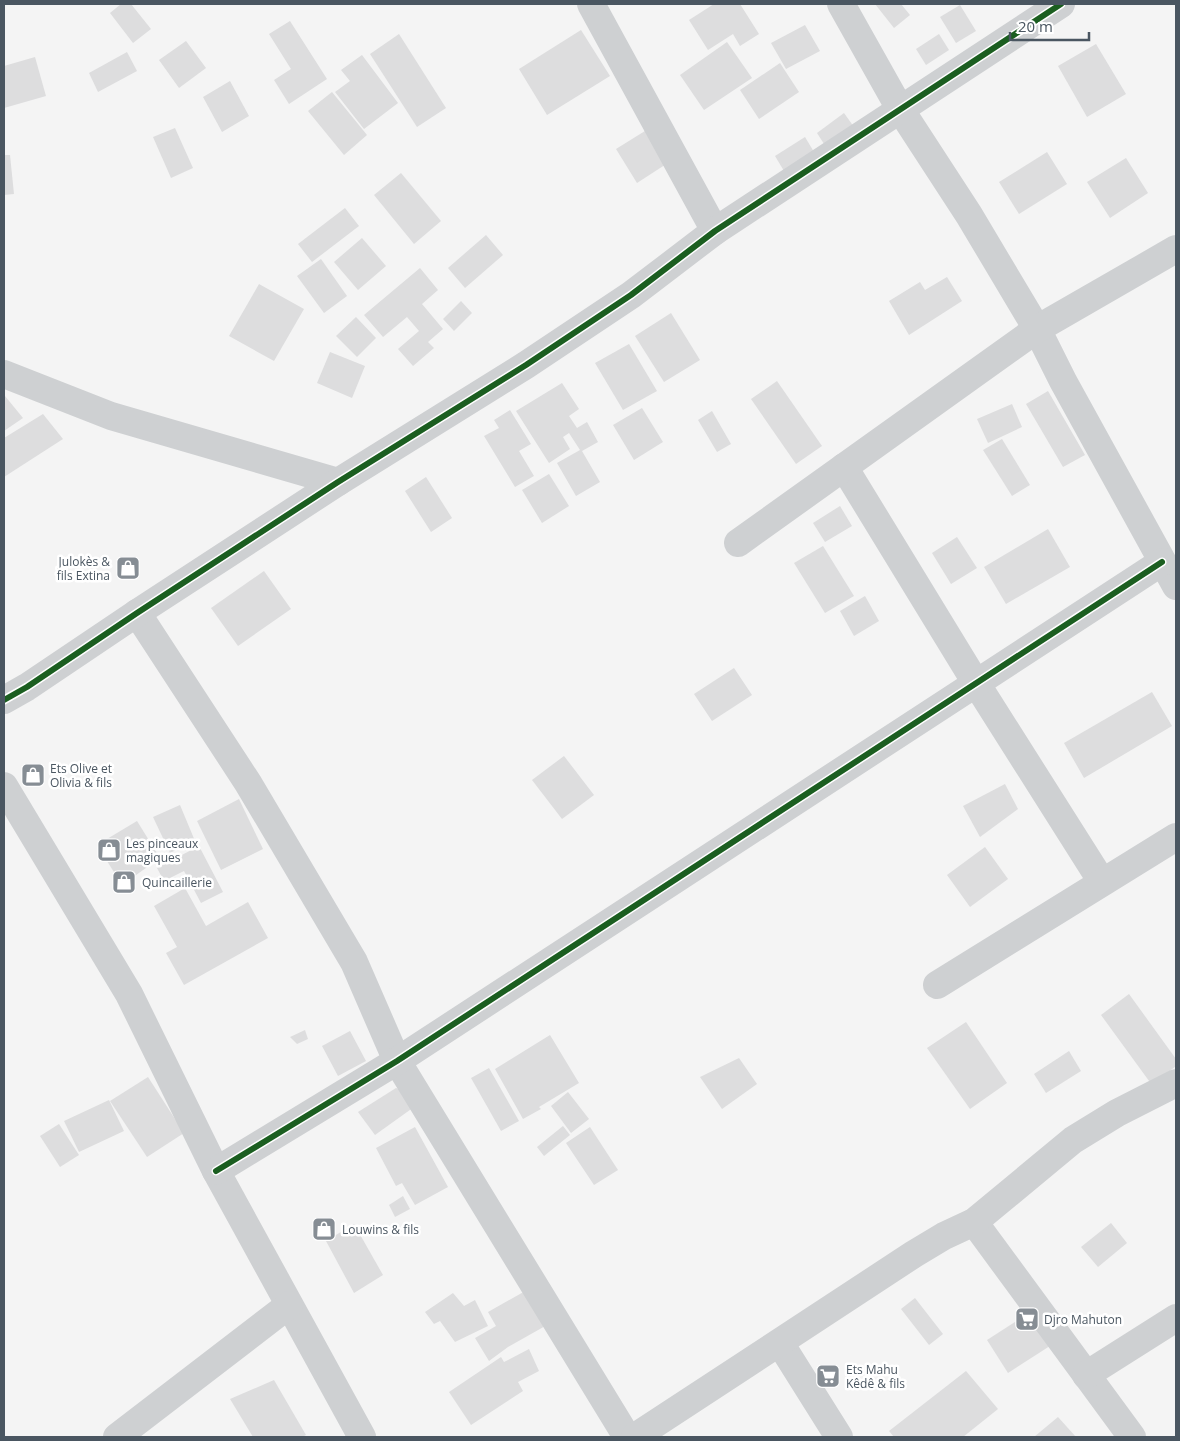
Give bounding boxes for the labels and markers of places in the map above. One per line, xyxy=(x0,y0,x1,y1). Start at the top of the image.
place label: Julokès & fils Extina xyxy=(57,553,110,584)
shop icon: Julokès & fils Extina xyxy=(115,555,141,581)
place label: Ets Olive et Olivia & fils xyxy=(50,760,112,791)
shop icon: Ets Olive et Olivia & fils xyxy=(20,762,46,788)
place label: Les pinceaux magiques xyxy=(126,835,199,866)
shop icon: Les pinceaux magiques xyxy=(96,837,122,863)
shop icon: Quincaillerie xyxy=(111,869,137,895)
place label: Quincaillerie xyxy=(142,874,212,891)
shop icon: Louwins & fils xyxy=(311,1216,337,1242)
place label: Louwins & fils xyxy=(342,1221,419,1238)
supermarket icon: Djro Mahuton xyxy=(1014,1306,1040,1332)
place label: Djro Mahuton xyxy=(1044,1311,1122,1328)
place label: Ets Mahu Kêdê & fils xyxy=(846,1361,905,1392)
supermarket icon: Ets Mahu Kêdê & fils xyxy=(815,1363,841,1389)

